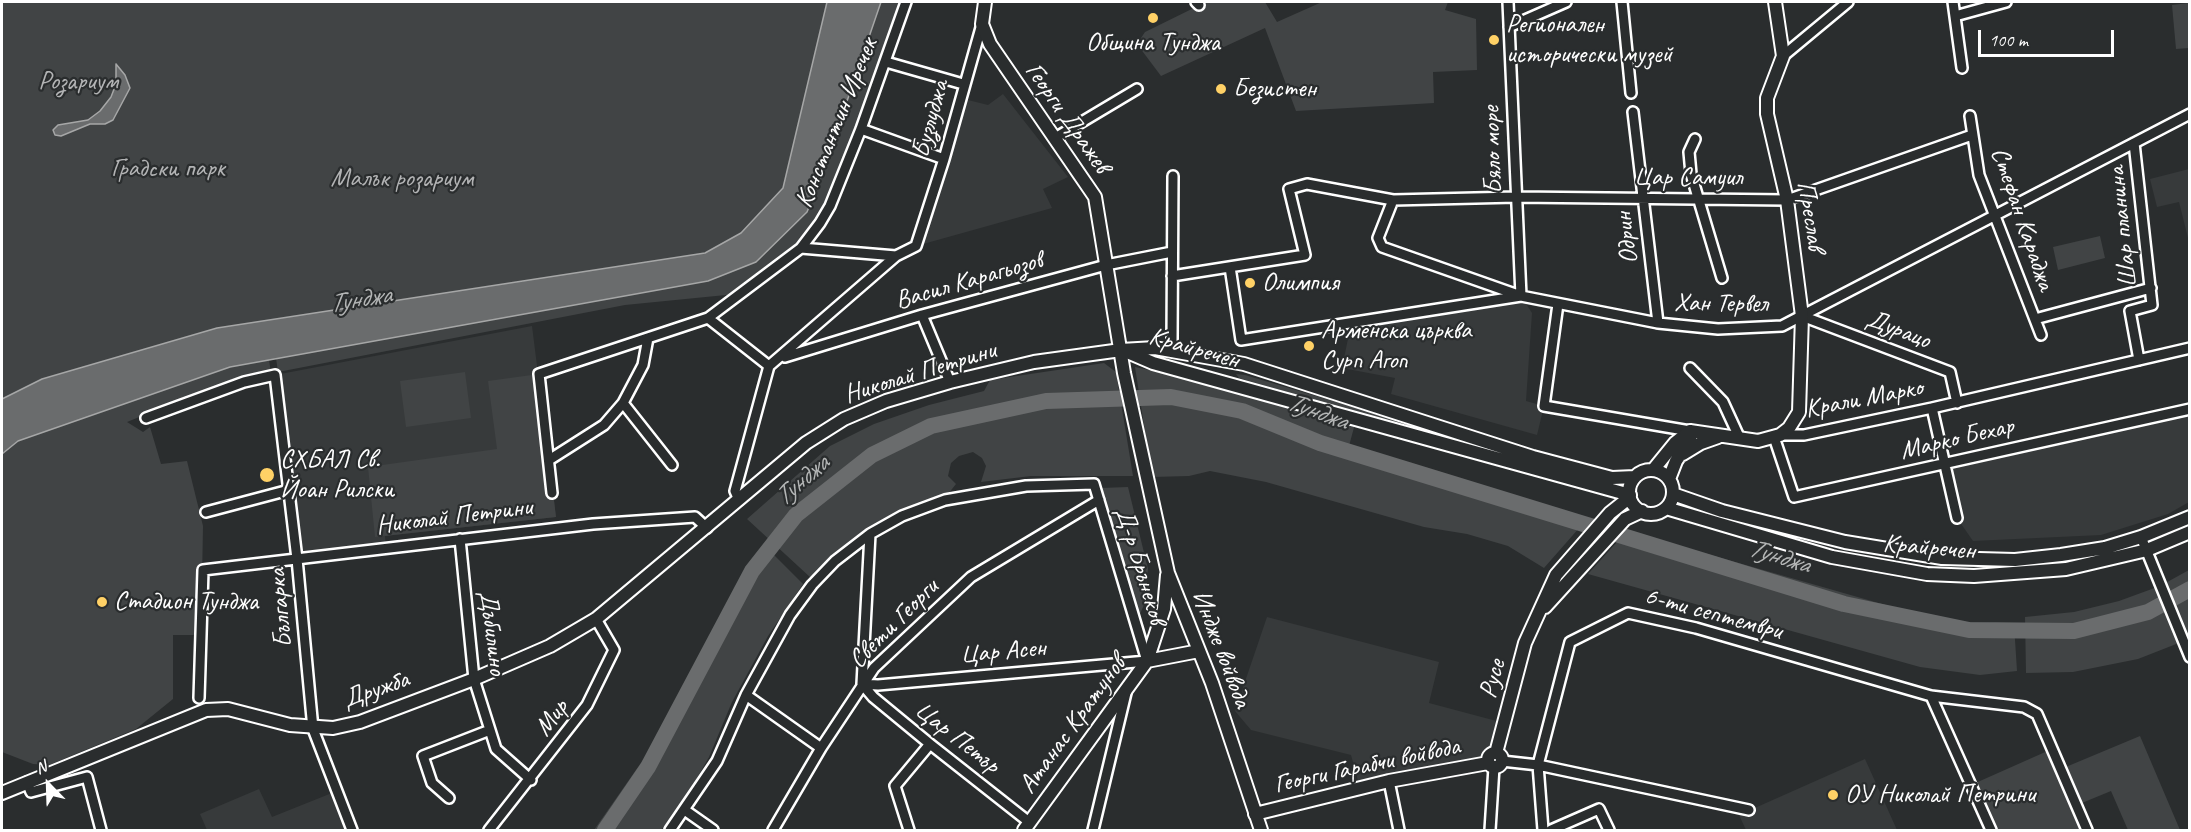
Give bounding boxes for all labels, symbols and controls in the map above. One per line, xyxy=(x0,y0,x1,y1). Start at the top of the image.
place label: Регионален исторически музей xyxy=(1506,9,1672,70)
marker: Община Тунджа xyxy=(1146,11,1160,25)
scale bar xyxy=(1981,18,2118,56)
place label: Община Тунджа xyxy=(1086,27,1220,59)
text: 100 m xyxy=(1989,29,2028,51)
street label: Константин Иречек xyxy=(789,33,885,213)
marker: Регионален исторически музей xyxy=(1487,33,1501,47)
street label: Георги Дражев xyxy=(1017,57,1117,179)
park label: Розариум xyxy=(38,66,118,98)
place label: Безистен xyxy=(1233,73,1316,105)
street label: Бузлуджа xyxy=(906,77,956,161)
marker: Безистен xyxy=(1214,82,1228,96)
street label: Бяло море xyxy=(1476,105,1510,195)
street label: Стефан Караджа xyxy=(1983,143,2061,295)
park label: Градски парк xyxy=(111,153,225,185)
street label: Цар Самуил xyxy=(1634,162,1742,194)
park label: Малък розариум xyxy=(331,163,473,195)
street label: Шар планина xyxy=(2101,165,2145,289)
street label: Преслав xyxy=(1789,179,1831,253)
street label: Одрин xyxy=(1608,210,1646,266)
street label: Васил Карагьозов xyxy=(892,245,1046,317)
place label: Олимпия xyxy=(1262,267,1339,299)
marker: Олимпия xyxy=(1243,276,1257,290)
water label: Тунджа xyxy=(327,279,393,321)
street label: Хан Тервел xyxy=(1674,288,1768,320)
street label: Дурацо xyxy=(1861,304,1935,356)
place label: Арменска църква Сурп Агоп xyxy=(1321,315,1471,376)
street label: Крайречен xyxy=(1145,321,1243,377)
street label: Николай Петрини xyxy=(840,335,1000,411)
marker: Арменска църква Сурп Агоп xyxy=(1302,339,1316,353)
street label: Крали Марко xyxy=(1802,372,1926,426)
water label: Тунджа xyxy=(1282,386,1352,438)
street label: Марко Бехар xyxy=(1897,411,2017,467)
place label: СХБАЛ Св. Йоан Рилски xyxy=(280,444,394,506)
water label: Тунджа xyxy=(768,448,836,514)
marker: СХБАЛ Св. Йоан Рилски xyxy=(258,466,276,484)
street label: Николай Петрини xyxy=(374,492,534,542)
street label: Д-р Брънеков xyxy=(1107,504,1173,628)
street label: Крайречен xyxy=(1882,528,1976,568)
water label: Тунджа xyxy=(1744,532,1814,582)
street label: Българка xyxy=(262,567,300,649)
street label: Свети Георги xyxy=(843,573,945,675)
street label: 6-ти септември xyxy=(1641,581,1785,647)
place label: Стадион Тунджа xyxy=(114,586,258,618)
street label: Индже войвода xyxy=(1184,586,1258,712)
street label: Дъбилино xyxy=(471,589,513,677)
marker: Стадион Тунджа xyxy=(95,595,109,609)
street label: Цар Асен xyxy=(959,633,1047,671)
street label: Атанас Кратунов xyxy=(1013,650,1133,800)
street label: Русе xyxy=(1473,656,1513,702)
street label: Дружба xyxy=(339,664,413,716)
street label: Мир xyxy=(528,693,576,743)
street label: Цар Петър xyxy=(908,695,1006,781)
street label: Георги Гарабчи войвода xyxy=(1271,731,1463,801)
north arrow xyxy=(18,754,78,814)
text: N xyxy=(33,756,49,779)
place label: ОУ Николай Петрини xyxy=(1845,779,2035,811)
marker: ОУ Николай Петрини xyxy=(1826,788,1840,802)

